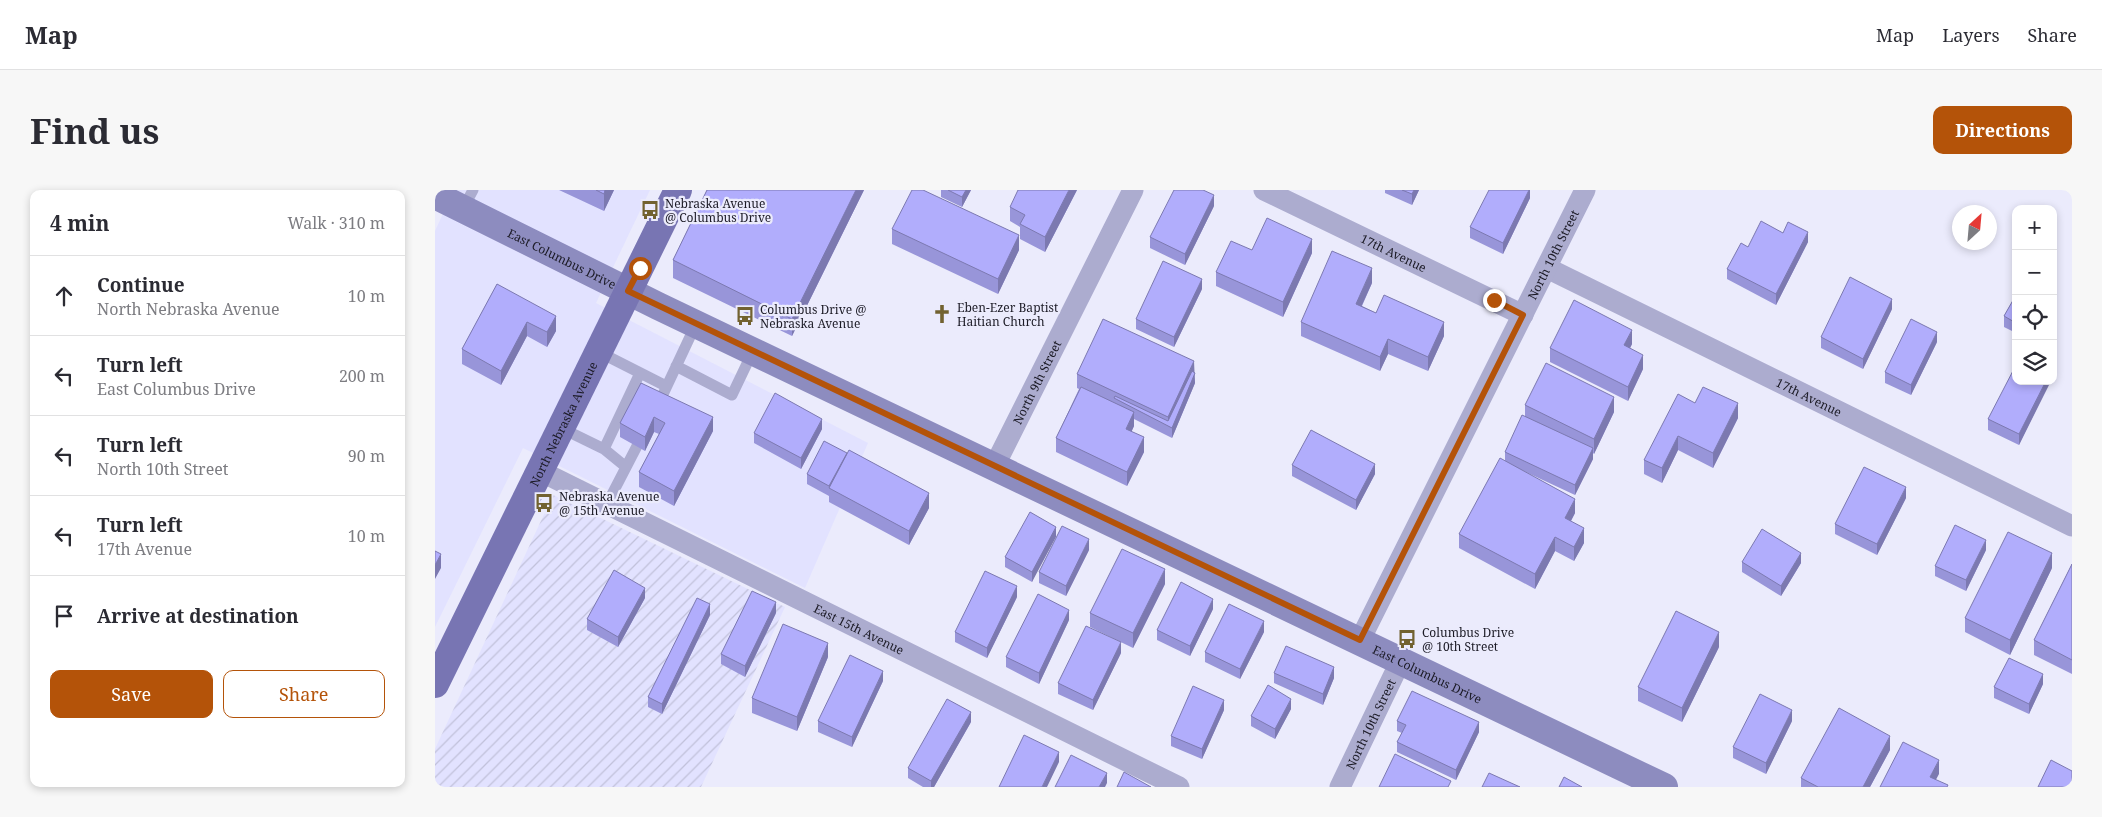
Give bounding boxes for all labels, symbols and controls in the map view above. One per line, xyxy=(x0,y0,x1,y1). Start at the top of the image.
text: Map xyxy=(25,18,78,51)
text: Map xyxy=(1876,23,1914,47)
text: Layers xyxy=(1942,23,2000,47)
text: Share xyxy=(2028,23,2077,47)
button: Directions xyxy=(1933,106,2072,154)
text: Find us xyxy=(30,107,159,154)
place label: Nebraska Avenue @ Columbus Drive xyxy=(665,195,771,226)
bus stop icon: Nebraska Avenue @ Columbus Drive xyxy=(639,199,661,221)
north arrow xyxy=(1952,205,1997,250)
map controls xyxy=(2012,205,2057,385)
button: + xyxy=(2012,205,2057,250)
street label: North 10th Street xyxy=(1523,207,1582,302)
text: 4 min xyxy=(50,209,109,237)
text: Walk · 310 m xyxy=(288,212,385,234)
street label: East Columbus Drive xyxy=(505,224,619,292)
street label: 17th Avenue xyxy=(1358,229,1430,276)
button: − xyxy=(2012,250,2057,295)
route start xyxy=(629,257,652,280)
text: Continue xyxy=(97,272,185,298)
icon: ahead xyxy=(50,282,78,310)
text: 10 m xyxy=(348,285,385,307)
route end xyxy=(1483,289,1506,312)
button: locate xyxy=(2012,295,2057,340)
text: North Nebraska Avenue xyxy=(97,298,280,320)
place label: Eben-Ezer Baptist Haitian Church xyxy=(957,299,1058,330)
place label: Columbus Drive @ Nebraska Avenue xyxy=(760,301,866,332)
church icon: Eben-Ezer Baptist Haitian Church xyxy=(931,303,953,325)
bus stop icon: Columbus Drive @ Nebraska Avenue xyxy=(734,305,756,327)
street label: North 9th Street xyxy=(1008,337,1065,427)
button: layers xyxy=(2012,340,2057,385)
text: Turn left xyxy=(97,352,183,378)
street label: North Nebraska Avenue xyxy=(525,358,601,489)
icon: left xyxy=(50,362,78,390)
text: 200 m xyxy=(339,365,385,387)
street label: 17th Avenue xyxy=(1773,373,1845,420)
text: East Columbus Drive xyxy=(97,378,256,400)
text: Turn left xyxy=(97,432,183,458)
icon: left xyxy=(50,442,78,470)
text: 90 m xyxy=(348,445,385,467)
text: North 10th Street xyxy=(97,458,228,480)
place label: Nebraska Avenue @ 15th Avenue xyxy=(559,488,659,519)
bus stop icon: Nebraska Avenue @ 15th Avenue xyxy=(533,492,555,514)
text: Turn left xyxy=(97,512,183,538)
icon: left xyxy=(50,522,78,550)
text: 10 m xyxy=(348,525,385,547)
text: 17th Avenue xyxy=(97,538,192,560)
street label: East 15th Avenue xyxy=(811,599,907,658)
icon: arrive xyxy=(50,602,78,630)
text: Arrive at destination xyxy=(97,603,299,629)
place label: Columbus Drive @ 10th Street xyxy=(1422,624,1514,655)
bus stop icon: Columbus Drive @ 10th Street xyxy=(1396,628,1418,650)
street label: East Columbus Drive xyxy=(1370,641,1485,707)
button: Save xyxy=(50,670,213,718)
button: Share xyxy=(223,670,385,718)
street label: North 10th Street xyxy=(1341,676,1399,772)

